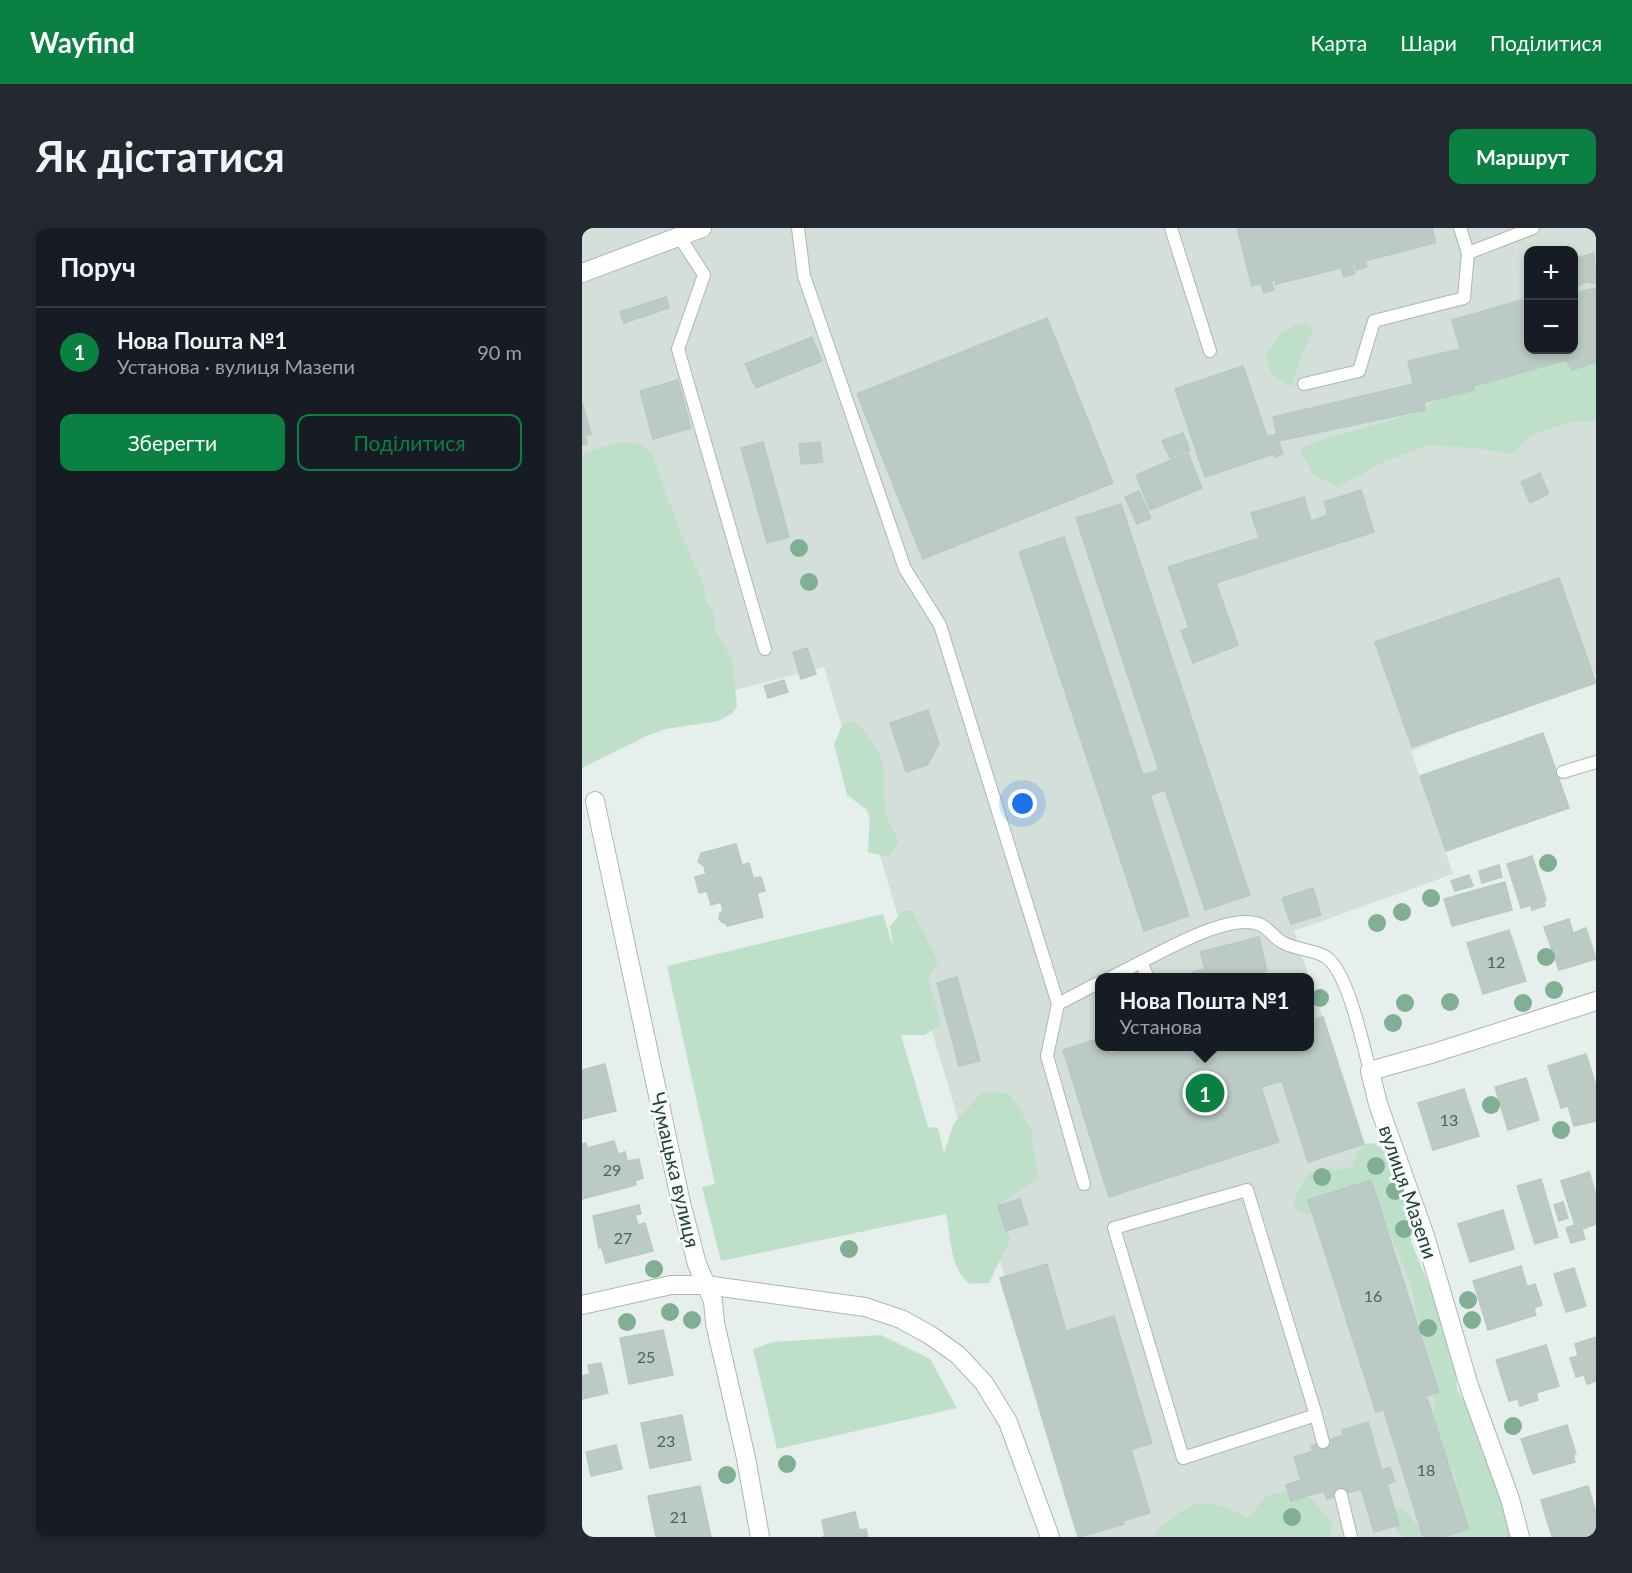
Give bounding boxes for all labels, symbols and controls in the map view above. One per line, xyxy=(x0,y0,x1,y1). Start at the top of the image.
text: Wayfind xyxy=(30,25,135,59)
text: Карта xyxy=(1311,30,1367,55)
text: Шари xyxy=(1400,30,1457,55)
text: Поділитися xyxy=(1490,30,1602,55)
button: Маршрут xyxy=(1449,129,1596,184)
text: Як дістатися xyxy=(36,131,285,181)
map controls xyxy=(1524,246,1578,354)
button: + xyxy=(1524,246,1578,300)
text: Поруч xyxy=(60,251,136,283)
button: − xyxy=(1524,300,1578,354)
text: Нова Пошта №1 xyxy=(117,327,287,354)
text: 1 xyxy=(74,340,85,364)
text: 90 m xyxy=(477,340,522,364)
text: Установа · вулиця Мазепи xyxy=(117,354,355,378)
button: Зберегти xyxy=(60,414,285,471)
button: Поділитися xyxy=(297,414,522,471)
your location xyxy=(1008,789,1037,818)
house number: 12 xyxy=(1487,952,1505,971)
popup xyxy=(1095,973,1314,1051)
text: Нова Пошта №1 xyxy=(1119,987,1290,1014)
text: Установа xyxy=(1119,1014,1202,1038)
pin: 1 xyxy=(1186,1070,1224,1116)
street label: Чумацька вулиця xyxy=(646,1090,706,1250)
house number: 13 xyxy=(1440,1110,1458,1129)
street label: вулиця Мазепи xyxy=(1375,1122,1443,1262)
house number: 29 xyxy=(603,1160,621,1179)
house number: 27 xyxy=(614,1228,632,1247)
house number: 16 xyxy=(1364,1286,1382,1305)
house number: 25 xyxy=(637,1347,655,1366)
house number: 23 xyxy=(657,1431,675,1450)
house number: 18 xyxy=(1417,1460,1435,1479)
house number: 21 xyxy=(670,1507,688,1526)

